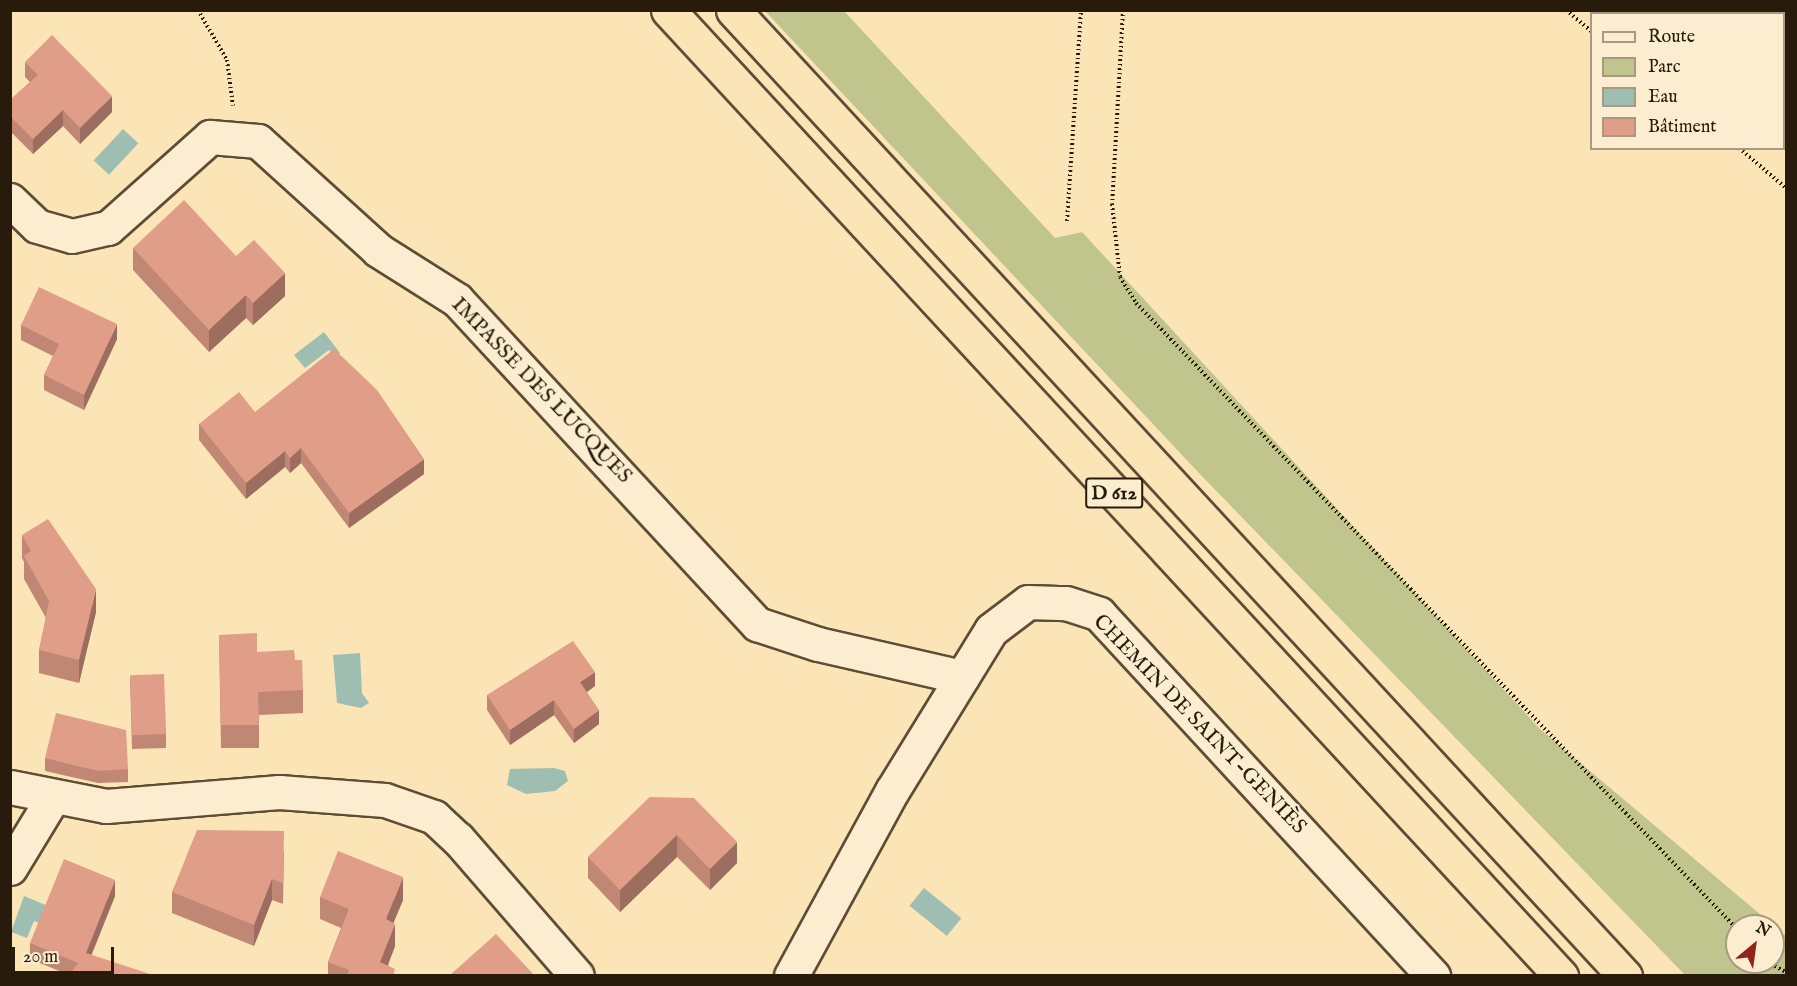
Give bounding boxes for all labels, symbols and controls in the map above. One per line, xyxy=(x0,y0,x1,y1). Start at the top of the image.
legend xyxy=(1590,12,1785,150)
text: Route xyxy=(1648,26,1695,49)
text: Parc xyxy=(1648,56,1680,79)
text: Eau xyxy=(1648,86,1678,109)
text: Bâtiment xyxy=(1648,116,1717,139)
street label: IMPASSE DES LUCQUES xyxy=(446,293,636,489)
road number: D 612 xyxy=(1084,476,1144,510)
street label: CHEMIN DE SAINT-GENIÈS xyxy=(1087,610,1311,840)
north arrow xyxy=(1725,914,1785,974)
text: N xyxy=(1752,918,1774,942)
scale bar xyxy=(15,935,117,973)
text: 20 m xyxy=(23,946,58,969)

